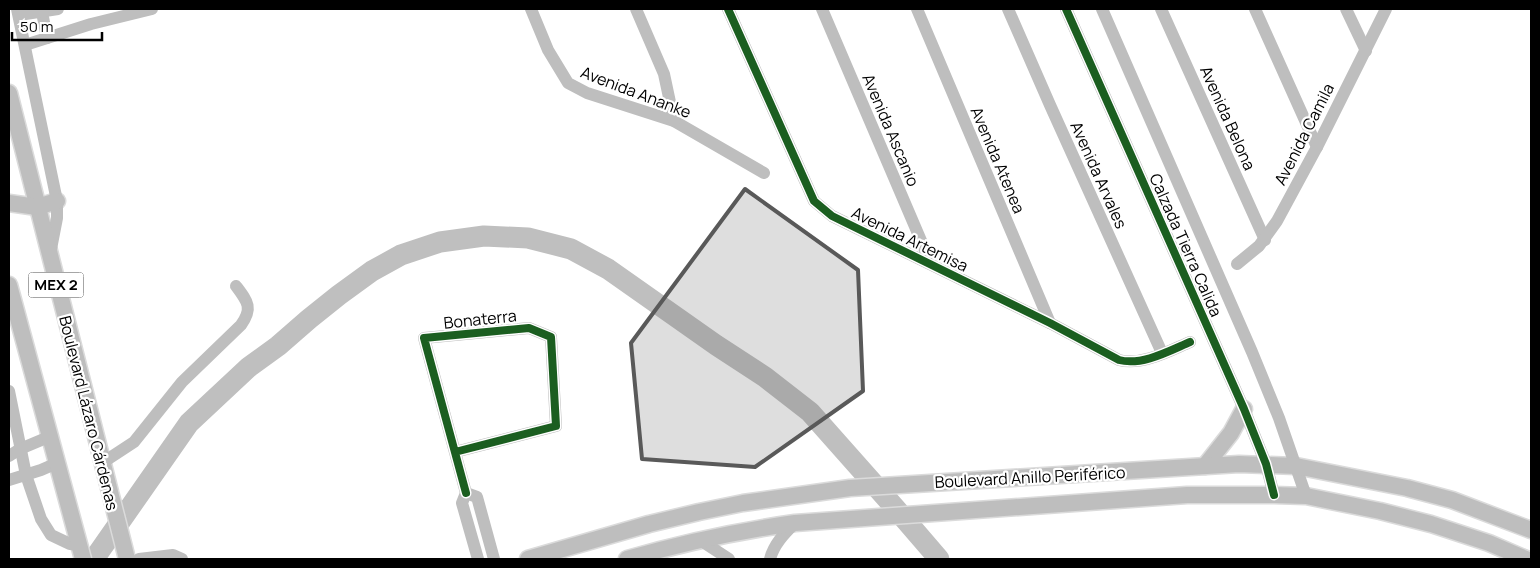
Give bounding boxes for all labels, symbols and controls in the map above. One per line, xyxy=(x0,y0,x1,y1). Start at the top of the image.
scale bar xyxy=(12,10,102,42)
text: 50 m xyxy=(20,16,54,37)
street label: Avenida Ananke xyxy=(578,61,694,123)
street label: Avenida Belona xyxy=(1195,62,1261,174)
street label: Avenida Ascanio xyxy=(857,70,925,190)
street label: Avenida Camila xyxy=(1269,79,1339,189)
street label: Avenida Atenea xyxy=(966,103,1030,217)
street label: Avenida Arvales xyxy=(1066,118,1132,232)
street label: Calzada Tierra Calida xyxy=(1145,170,1227,320)
street label: Avenida Artemisa xyxy=(848,201,972,277)
road number: MEX 2 xyxy=(28,272,84,298)
street label: Bonaterra xyxy=(442,304,518,334)
street label: Boulevard Lázaro Cárdenas xyxy=(54,313,124,513)
street label: Boulevard Anillo Periférico xyxy=(934,461,1126,493)

